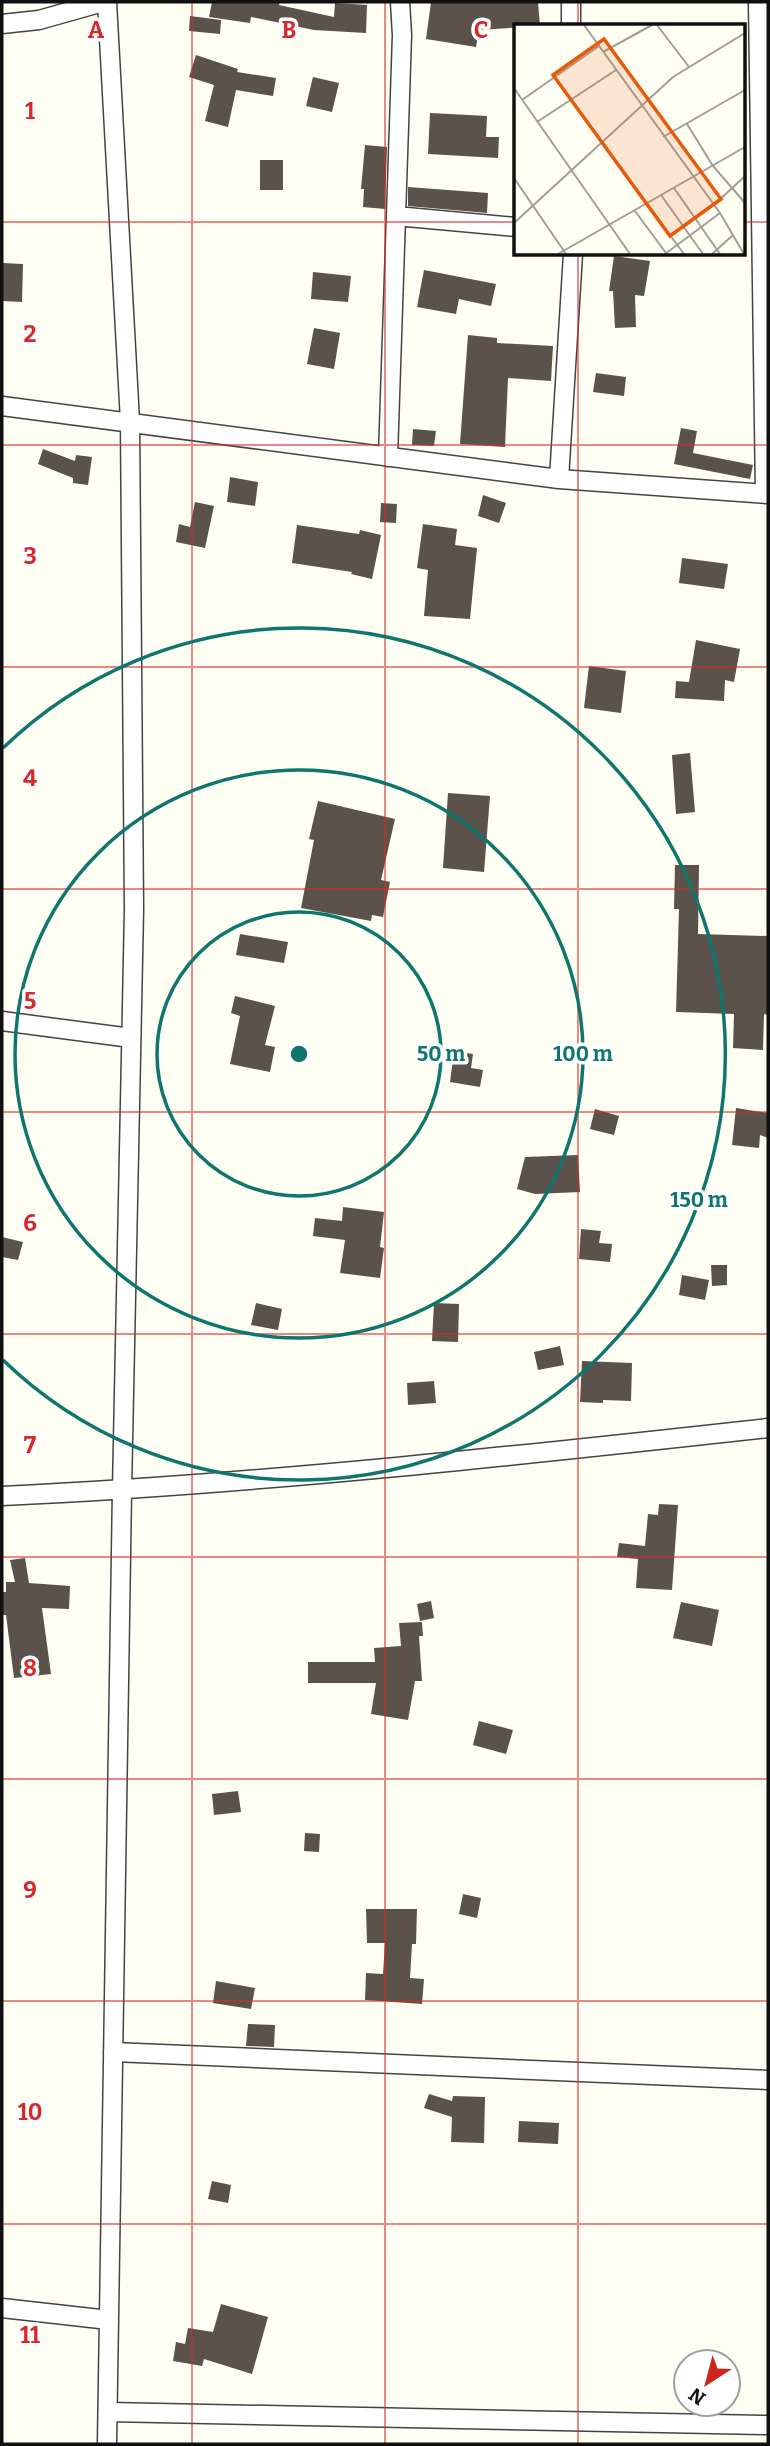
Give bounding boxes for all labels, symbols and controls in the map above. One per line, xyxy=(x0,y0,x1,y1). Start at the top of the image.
text: A xyxy=(88,16,105,44)
text: B xyxy=(282,16,296,44)
text: C xyxy=(474,16,488,44)
inset map xyxy=(514,24,746,256)
text: 1 xyxy=(25,97,35,125)
text: 2 xyxy=(24,320,37,348)
text: 3 xyxy=(23,542,37,570)
text: 4 xyxy=(23,764,37,792)
text: 5 xyxy=(24,987,36,1015)
text: 50 m xyxy=(417,1041,465,1067)
text: 100 m xyxy=(553,1041,613,1067)
centre of rings xyxy=(287,1042,311,1066)
text: 150 m xyxy=(670,1187,728,1213)
text: 6 xyxy=(23,1209,37,1237)
text: 7 xyxy=(24,1431,37,1459)
text: 8 xyxy=(23,1654,37,1682)
text: 9 xyxy=(23,1876,37,1904)
text: 10 xyxy=(18,2098,42,2126)
text: 11 xyxy=(20,2321,40,2349)
north arrow xyxy=(672,2348,742,2418)
text: N xyxy=(684,2383,710,2410)

